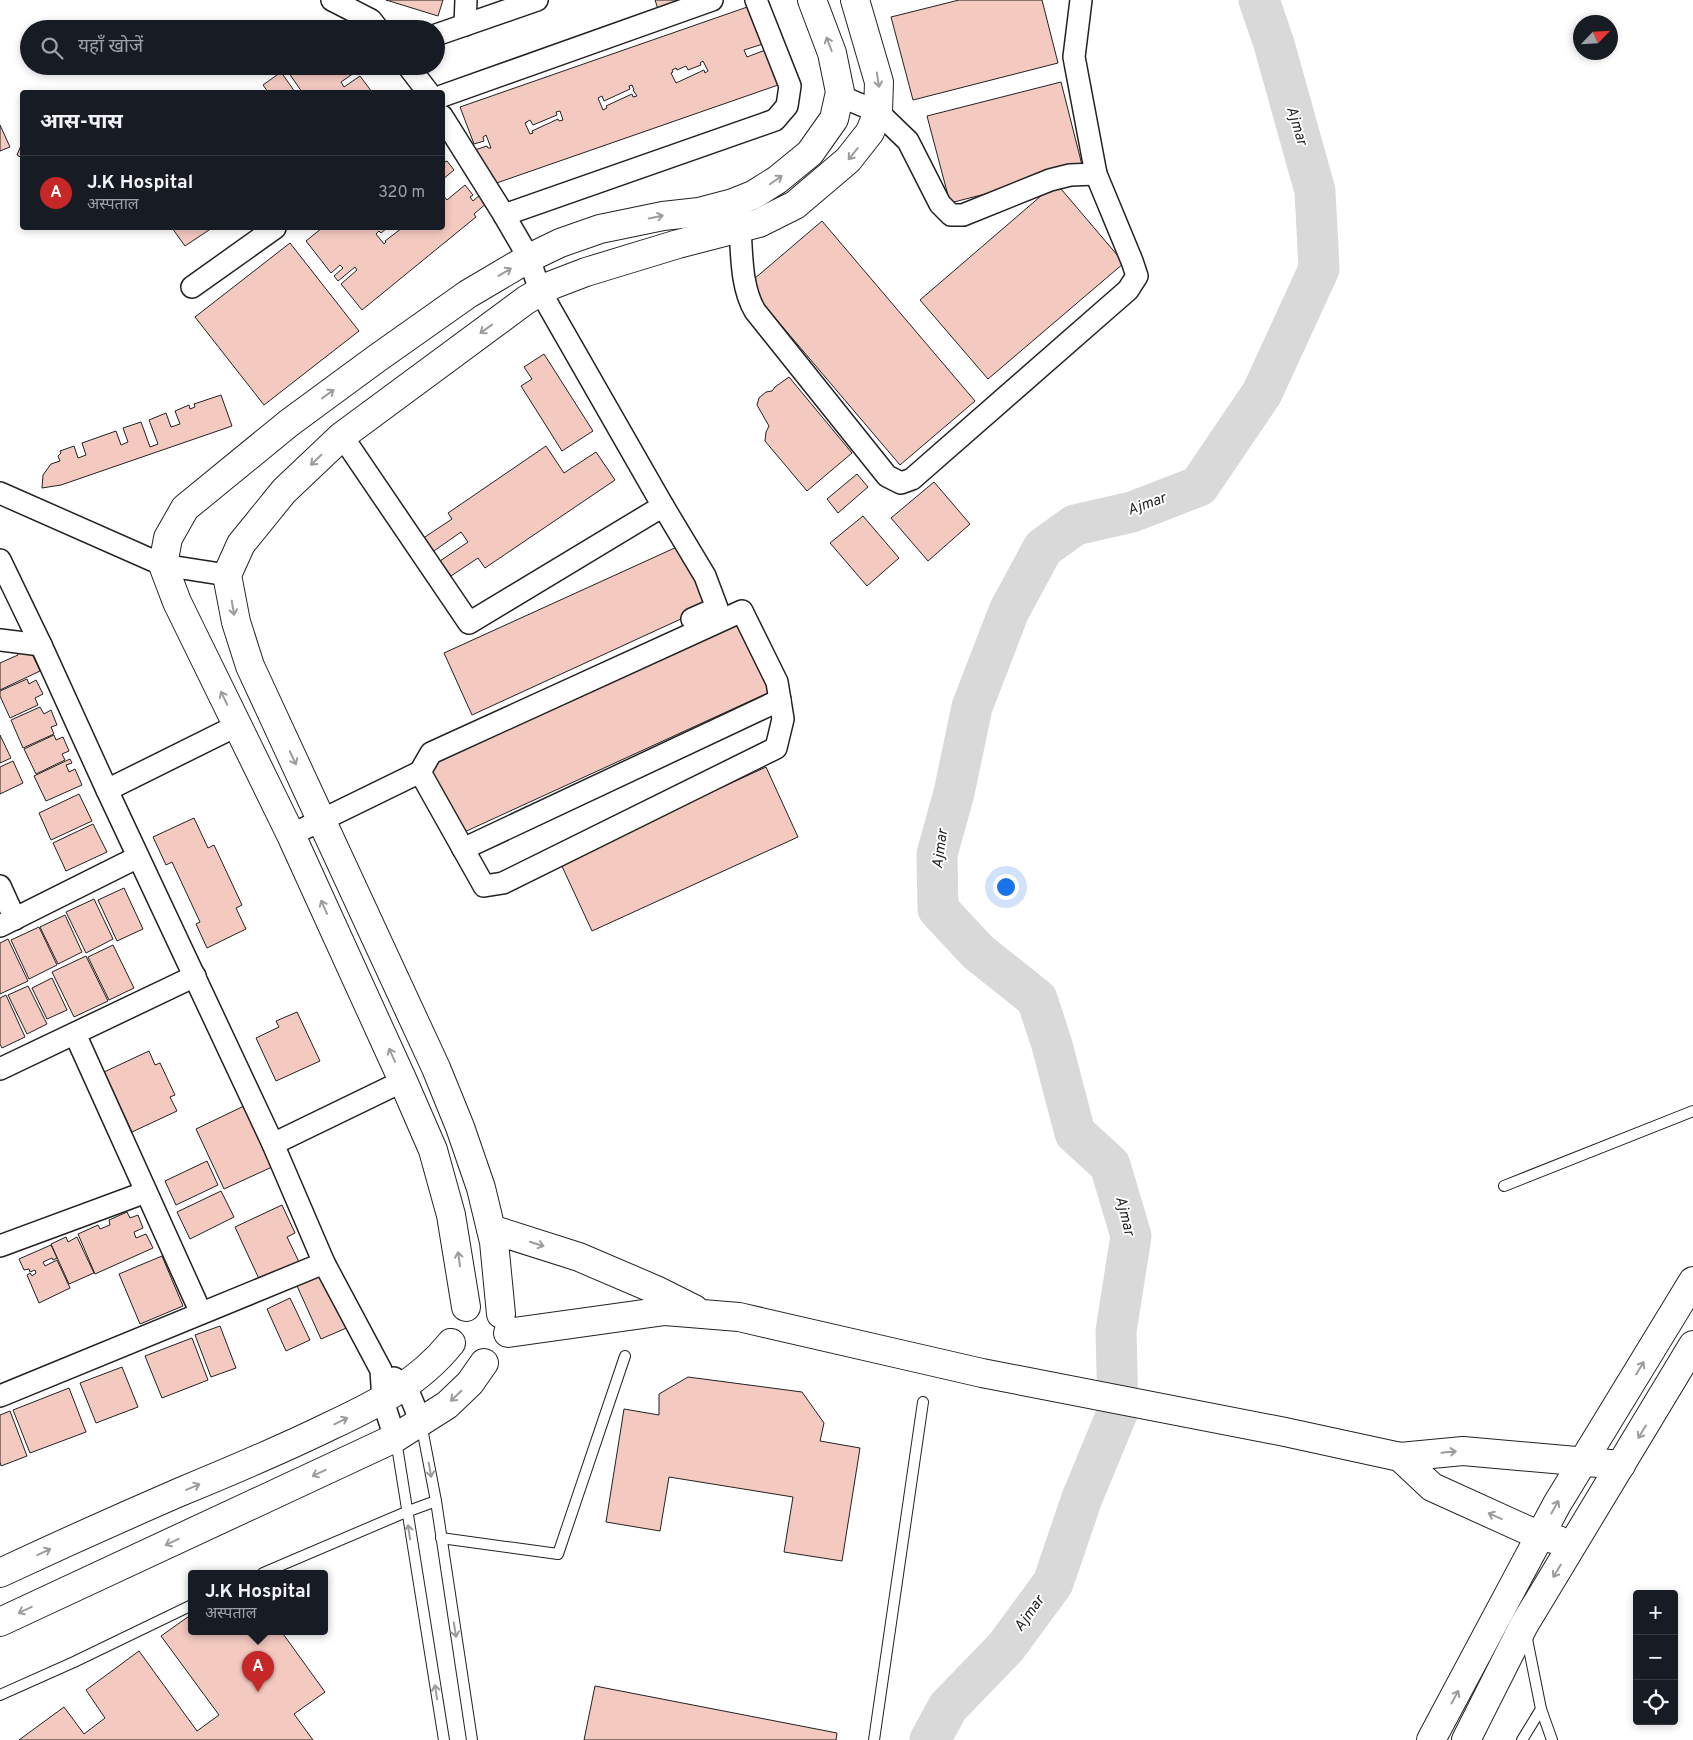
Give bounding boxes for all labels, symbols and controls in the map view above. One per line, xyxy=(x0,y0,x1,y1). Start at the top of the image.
north arrow xyxy=(1573,15,1618,60)
search box xyxy=(20,20,445,75)
icon: search xyxy=(38,34,66,62)
text: यहाँ खोजें xyxy=(78,35,143,59)
one-way arrow xyxy=(824,36,833,52)
one-way arrow xyxy=(873,72,883,88)
water label: Ajmar xyxy=(1281,104,1311,149)
text: आस-पास xyxy=(40,109,123,136)
one-way arrow xyxy=(847,147,858,160)
text: J.K Hospital xyxy=(87,171,193,195)
one-way arrow xyxy=(769,175,783,185)
text: A xyxy=(50,183,62,203)
text: 320 m xyxy=(378,183,425,203)
text: अस्पताल xyxy=(87,195,139,215)
one-way arrow xyxy=(648,212,664,222)
one-way arrow xyxy=(497,267,511,277)
one-way arrow xyxy=(479,324,493,334)
one-way arrow xyxy=(321,389,334,400)
one-way arrow xyxy=(310,454,323,466)
water label: Ajmar xyxy=(1125,489,1170,521)
one-way arrow xyxy=(229,599,239,615)
one-way arrow xyxy=(219,690,229,705)
one-way arrow xyxy=(288,750,298,765)
water label: Ajmar xyxy=(929,827,953,870)
your location xyxy=(993,874,1019,900)
one-way arrow xyxy=(319,900,329,915)
one-way arrow xyxy=(386,1048,396,1063)
water label: Ajmar xyxy=(1110,1194,1138,1239)
one-way arrow xyxy=(529,1240,544,1249)
one-way arrow xyxy=(454,1251,464,1267)
one-way arrow xyxy=(1635,1362,1645,1376)
one-way arrow xyxy=(450,1390,462,1402)
one-way arrow xyxy=(334,1416,349,1426)
one-way arrow xyxy=(1636,1425,1646,1439)
one-way arrow xyxy=(1440,1448,1456,1457)
one-way arrow xyxy=(426,1461,435,1477)
one-way arrow xyxy=(312,1469,327,1478)
one-way arrow xyxy=(185,1481,200,1491)
one-way arrow xyxy=(1550,1500,1560,1515)
one-way arrow xyxy=(1488,1510,1503,1520)
one-way arrow xyxy=(404,1524,414,1540)
one-way arrow xyxy=(165,1537,180,1547)
one-way arrow xyxy=(36,1547,51,1557)
one-way arrow xyxy=(1552,1563,1562,1577)
popup xyxy=(188,1570,328,1635)
text: J.K Hospital xyxy=(205,1580,311,1604)
map controls xyxy=(1633,1590,1678,1725)
button: + xyxy=(1633,1590,1678,1635)
water label: Ajmar xyxy=(1011,1591,1050,1636)
text: अस्पताल xyxy=(205,1604,257,1624)
one-way arrow xyxy=(18,1606,33,1616)
one-way arrow xyxy=(450,1622,460,1638)
button: − xyxy=(1633,1635,1678,1680)
pin: A xyxy=(242,1651,274,1692)
button: locate xyxy=(1633,1680,1678,1725)
one-way arrow xyxy=(430,1684,440,1700)
one-way arrow xyxy=(1450,1691,1460,1705)

